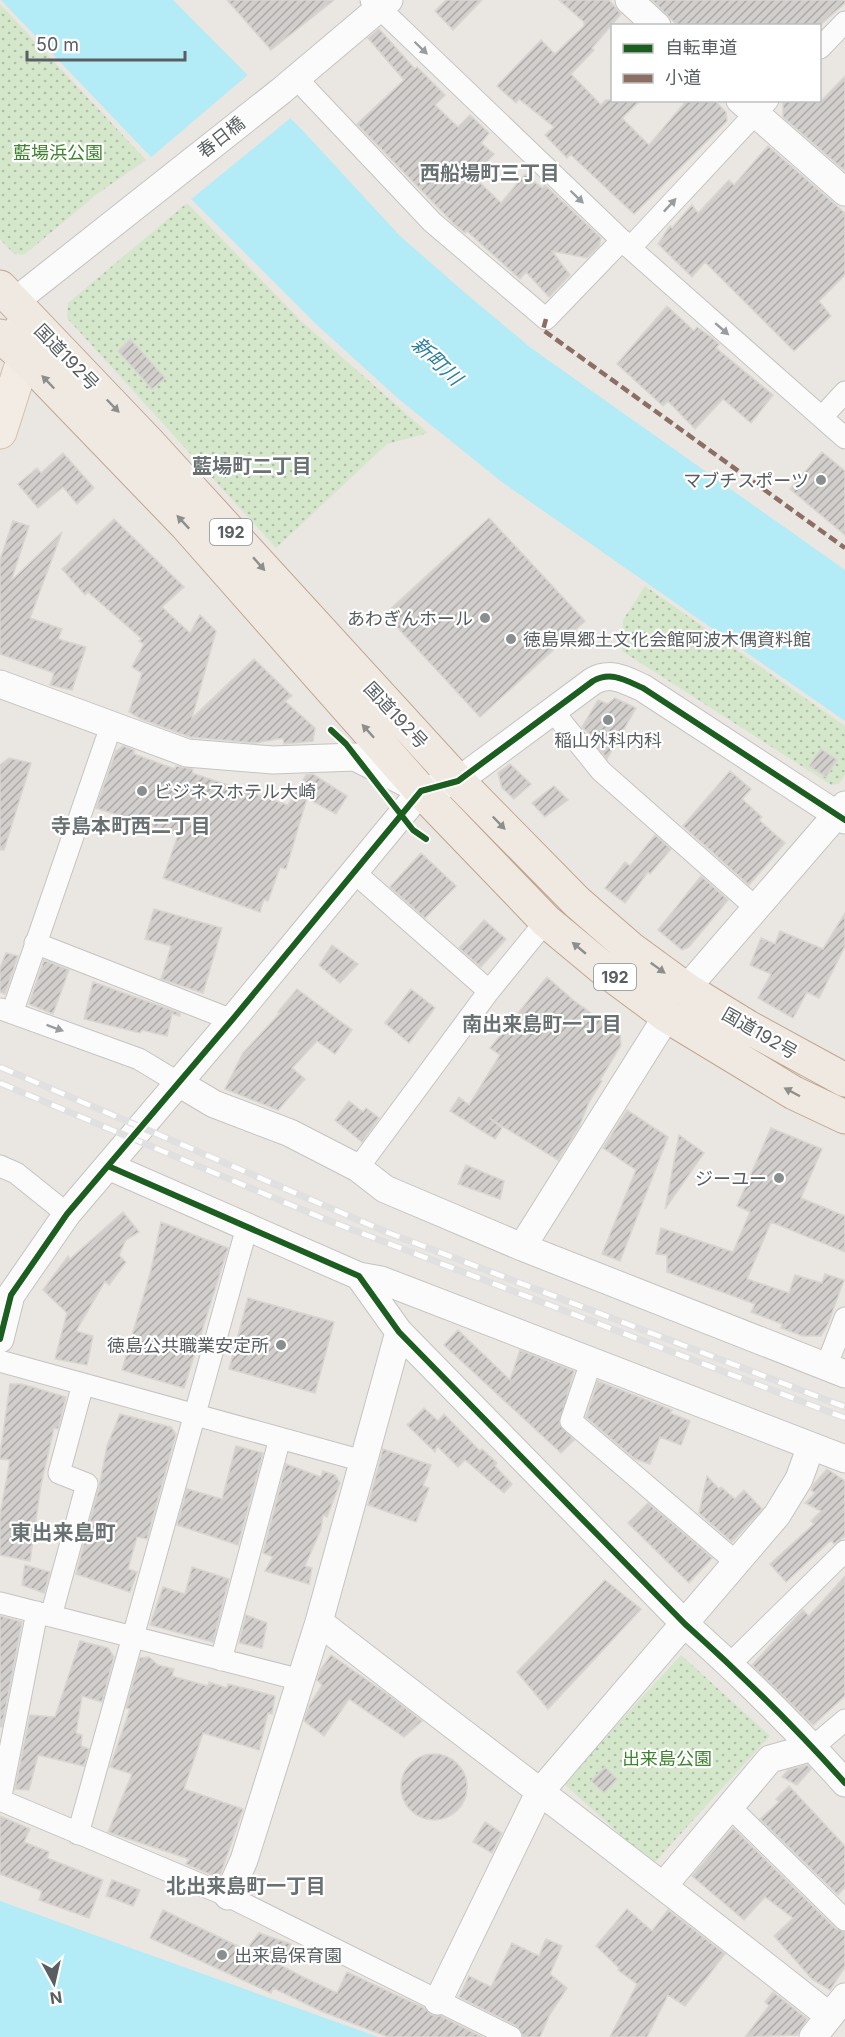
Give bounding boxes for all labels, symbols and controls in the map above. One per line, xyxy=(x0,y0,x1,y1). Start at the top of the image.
scale bar xyxy=(27,24,184,62)
legend xyxy=(611,24,821,102)
text: 50 m xyxy=(36,34,79,55)
text: 自転車道 xyxy=(665,37,737,58)
one-way arrow xyxy=(413,41,427,55)
text: 小道 xyxy=(665,67,701,88)
street label: 春日橋 xyxy=(193,112,249,162)
park label: 藍場浜公園 xyxy=(13,142,103,163)
district label: 西船場町三丁目 xyxy=(420,161,560,185)
one-way arrow xyxy=(570,190,584,204)
one-way arrow xyxy=(663,198,676,213)
street label: 国道192号 xyxy=(30,320,104,394)
one-way arrow xyxy=(714,322,729,336)
water label: 新町川 xyxy=(407,332,469,392)
one-way arrow xyxy=(41,375,55,389)
one-way arrow xyxy=(106,398,120,413)
district label: 藍場町二丁目 xyxy=(192,454,312,478)
place label: マブチスポーツ xyxy=(683,470,809,491)
marker: マブチスポーツ xyxy=(814,473,828,487)
one-way arrow xyxy=(176,515,190,530)
road number: 192 xyxy=(210,519,252,545)
one-way arrow xyxy=(252,557,266,572)
place label: あわぎんホール xyxy=(347,608,473,629)
marker: あわぎんホール xyxy=(478,611,492,625)
place label: 徳島県郷土文化会館阿波木偶資料館 xyxy=(523,629,811,650)
marker: 徳島県郷土文化会館阿波木偶資料館 xyxy=(504,632,518,646)
street label: 国道192号 xyxy=(360,677,432,753)
marker: 稲山外科内科 xyxy=(601,713,615,727)
one-way arrow xyxy=(362,724,375,739)
place label: 稲山外科内科 xyxy=(554,730,662,751)
place label: ビジネスホテル大崎 xyxy=(154,781,316,802)
marker: ビジネスホテル大崎 xyxy=(135,784,149,798)
district label: 寺島本町西二丁目 xyxy=(51,814,211,838)
one-way arrow xyxy=(492,815,506,829)
one-way arrow xyxy=(571,941,587,954)
one-way arrow xyxy=(650,962,666,974)
road number: 192 xyxy=(594,964,636,990)
street label: 国道192号 xyxy=(719,1003,801,1063)
district label: 南出来島町一丁目 xyxy=(462,1012,622,1036)
one-way arrow xyxy=(46,1024,64,1034)
one-way arrow xyxy=(783,1087,800,1097)
place label: ジーユー xyxy=(695,1168,767,1189)
marker: ジーユー xyxy=(772,1171,786,1185)
place label: 徳島公共職業安定所 xyxy=(107,1335,269,1356)
marker: 徳島公共職業安定所 xyxy=(274,1338,288,1352)
district label: 東出来島町 xyxy=(11,1520,116,1545)
park label: 出来島公園 xyxy=(622,1748,712,1769)
district label: 北出来島町一丁目 xyxy=(166,1874,326,1898)
place label: 出来島保育園 xyxy=(234,1945,342,1966)
marker: 出来島保育園 xyxy=(215,1948,229,1962)
north arrow xyxy=(24,1953,84,2013)
text: N xyxy=(49,1987,64,2009)

